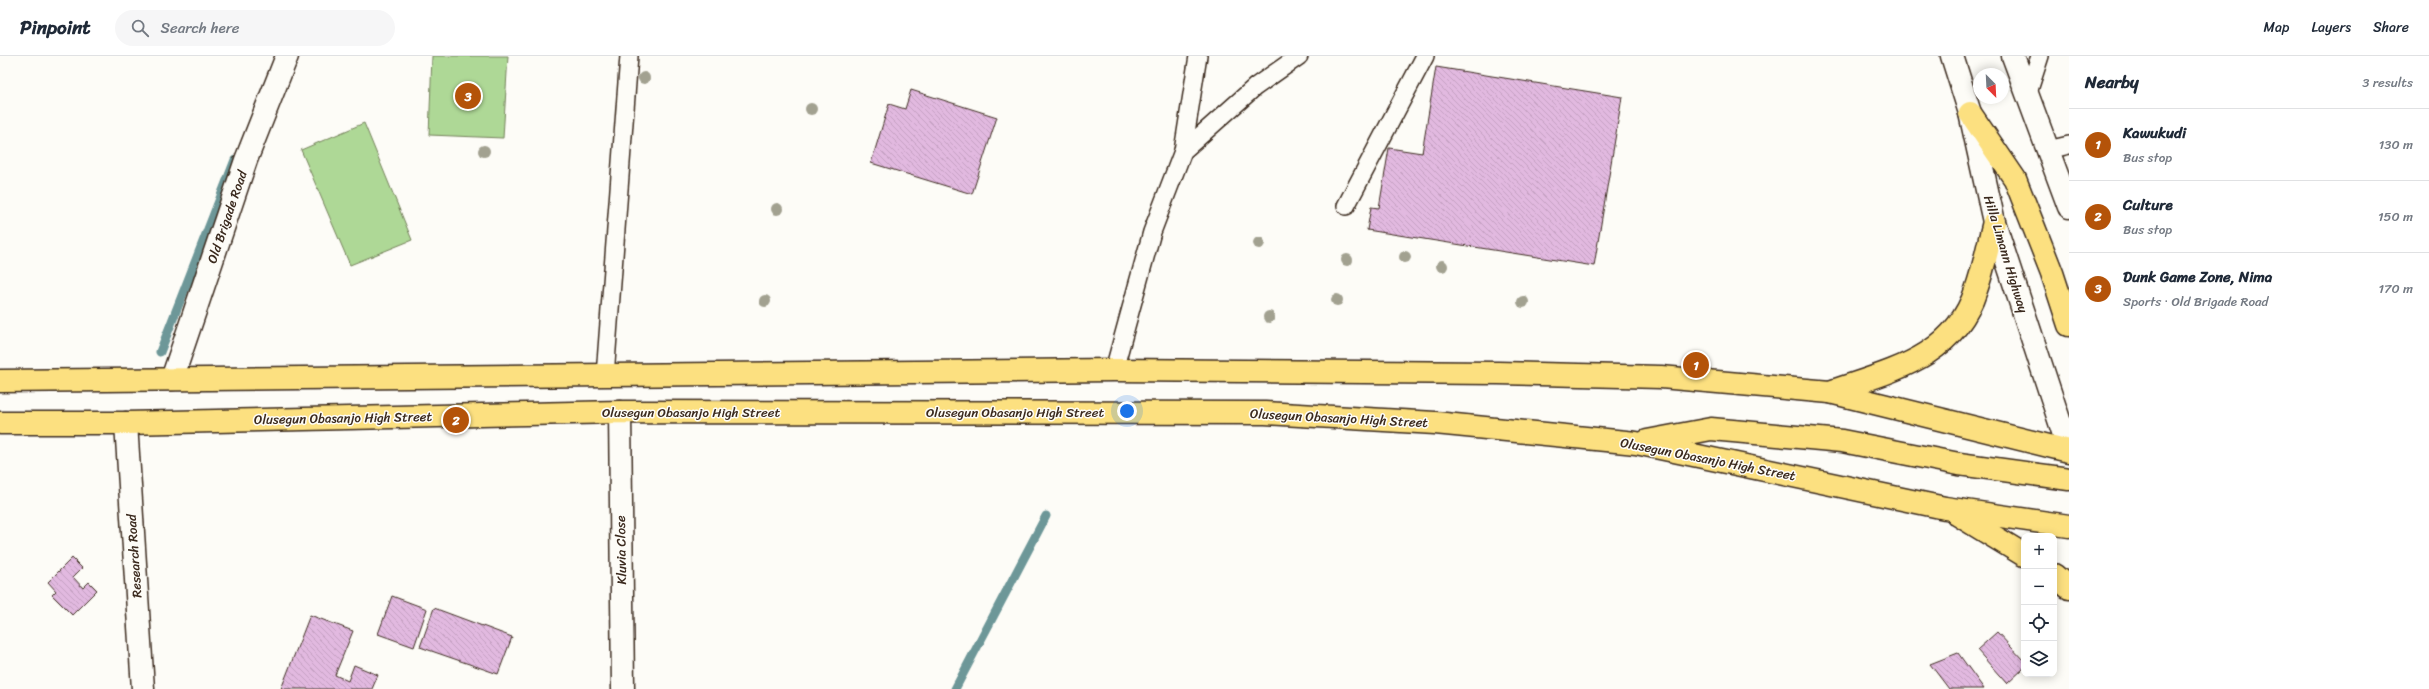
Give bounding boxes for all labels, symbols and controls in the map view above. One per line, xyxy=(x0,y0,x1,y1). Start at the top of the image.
search box xyxy=(115,10,395,46)
text: Pinpoint xyxy=(20,11,91,44)
text: Search here xyxy=(161,15,240,41)
text: Map xyxy=(2264,15,2289,40)
text: Layers xyxy=(2311,15,2351,40)
text: Share xyxy=(2373,15,2409,40)
icon: search xyxy=(129,17,151,39)
text: Nearby xyxy=(2085,67,2139,97)
north arrow xyxy=(1973,68,2009,104)
text: 3 results xyxy=(2362,71,2413,94)
pin: 3 xyxy=(455,81,481,111)
text: Kawukudi xyxy=(2123,120,2186,146)
text: 1 xyxy=(2095,133,2101,156)
text: 130 m xyxy=(2379,133,2413,156)
text: Bus stop xyxy=(2123,146,2172,169)
street label: Old Brigade Road xyxy=(200,166,254,267)
street label: Hilla Limann Highway xyxy=(1977,192,2035,316)
text: Culture xyxy=(2123,192,2173,218)
text: 2 xyxy=(2094,205,2102,228)
text: 150 m xyxy=(2378,205,2413,228)
text: Bus stop xyxy=(2123,218,2172,241)
text: Dunk Game Zone, Nima xyxy=(2123,264,2272,290)
text: 3 xyxy=(2094,277,2102,300)
text: 170 m xyxy=(2378,277,2413,300)
text: Sports · Old Brigade Road xyxy=(2123,290,2268,313)
pin: 1 xyxy=(1683,350,1709,380)
street label: Olusegun Obasanjo High Street xyxy=(602,401,780,424)
street label: Olusegun Obasanjo High Street xyxy=(926,401,1104,424)
your location xyxy=(1117,401,1137,421)
street label: Olusegun Obasanjo High Street xyxy=(1249,402,1429,434)
street label: Olusegun Obasanjo High Street xyxy=(254,405,433,431)
pin: 2 xyxy=(443,405,469,435)
street label: Olusegun Obasanjo High Street xyxy=(1618,431,1798,487)
street label: Research Road xyxy=(120,512,148,599)
street label: Kluvia Close xyxy=(609,515,633,585)
map controls xyxy=(2021,533,2057,677)
button: + xyxy=(2021,533,2057,569)
button: − xyxy=(2021,569,2057,605)
button: locate xyxy=(2021,605,2057,641)
button: layers xyxy=(2021,641,2057,677)

